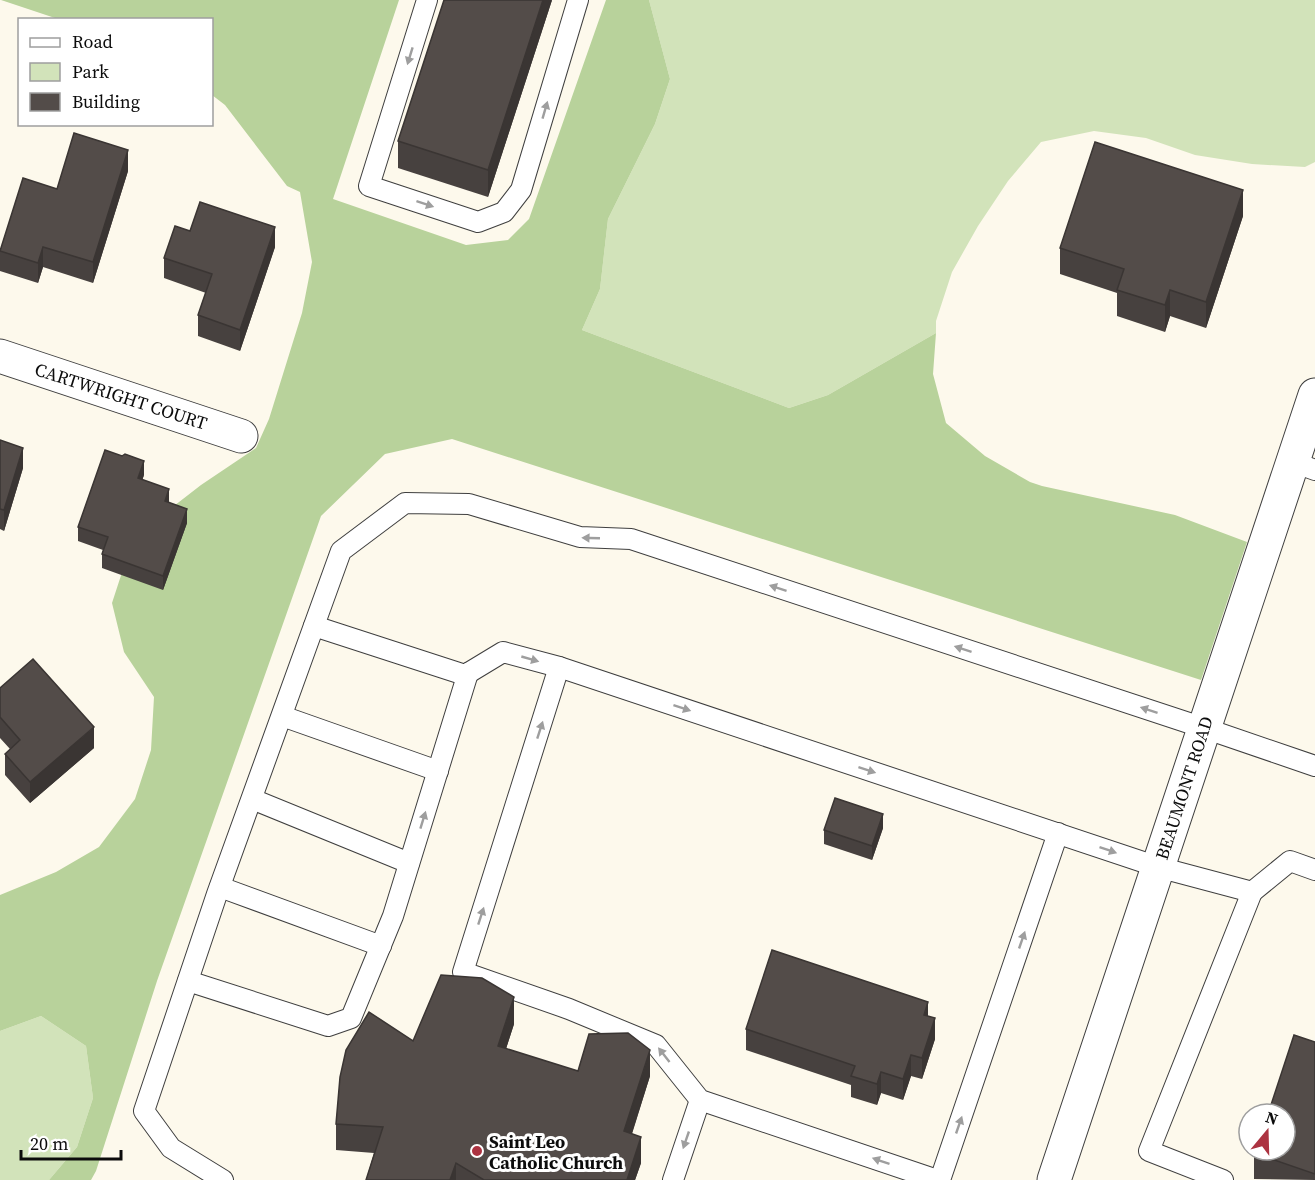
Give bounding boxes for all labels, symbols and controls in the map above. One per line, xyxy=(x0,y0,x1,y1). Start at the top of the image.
legend xyxy=(18,18,213,126)
text: Road xyxy=(72,29,113,54)
one-way arrow xyxy=(404,47,414,65)
text: Park xyxy=(72,59,109,84)
text: Building xyxy=(72,89,140,114)
one-way arrow xyxy=(541,101,550,119)
one-way arrow xyxy=(416,200,434,210)
street label: CARTWRIGHT COURT xyxy=(32,356,211,436)
one-way arrow xyxy=(582,533,601,542)
one-way arrow xyxy=(769,582,787,592)
one-way arrow xyxy=(954,643,972,653)
one-way arrow xyxy=(521,655,539,664)
one-way arrow xyxy=(673,704,691,713)
one-way arrow xyxy=(1140,704,1158,714)
street label: BEAUMONT ROAD xyxy=(1149,713,1219,863)
one-way arrow xyxy=(536,721,545,739)
one-way arrow xyxy=(858,765,876,775)
one-way arrow xyxy=(419,811,428,829)
one-way arrow xyxy=(1099,846,1117,856)
one-way arrow xyxy=(477,907,486,925)
one-way arrow xyxy=(1017,931,1027,949)
one-way arrow xyxy=(658,1047,670,1062)
north arrow xyxy=(1237,1102,1297,1162)
text: N xyxy=(1263,1106,1281,1130)
one-way arrow xyxy=(954,1116,964,1134)
scale bar xyxy=(21,1123,122,1161)
place label: Saint Leo Catholic Church xyxy=(489,1129,623,1175)
text: 20 m xyxy=(30,1131,68,1156)
one-way arrow xyxy=(681,1131,691,1149)
marker: Saint Leo Catholic Church xyxy=(470,1144,484,1158)
one-way arrow xyxy=(872,1156,890,1166)

